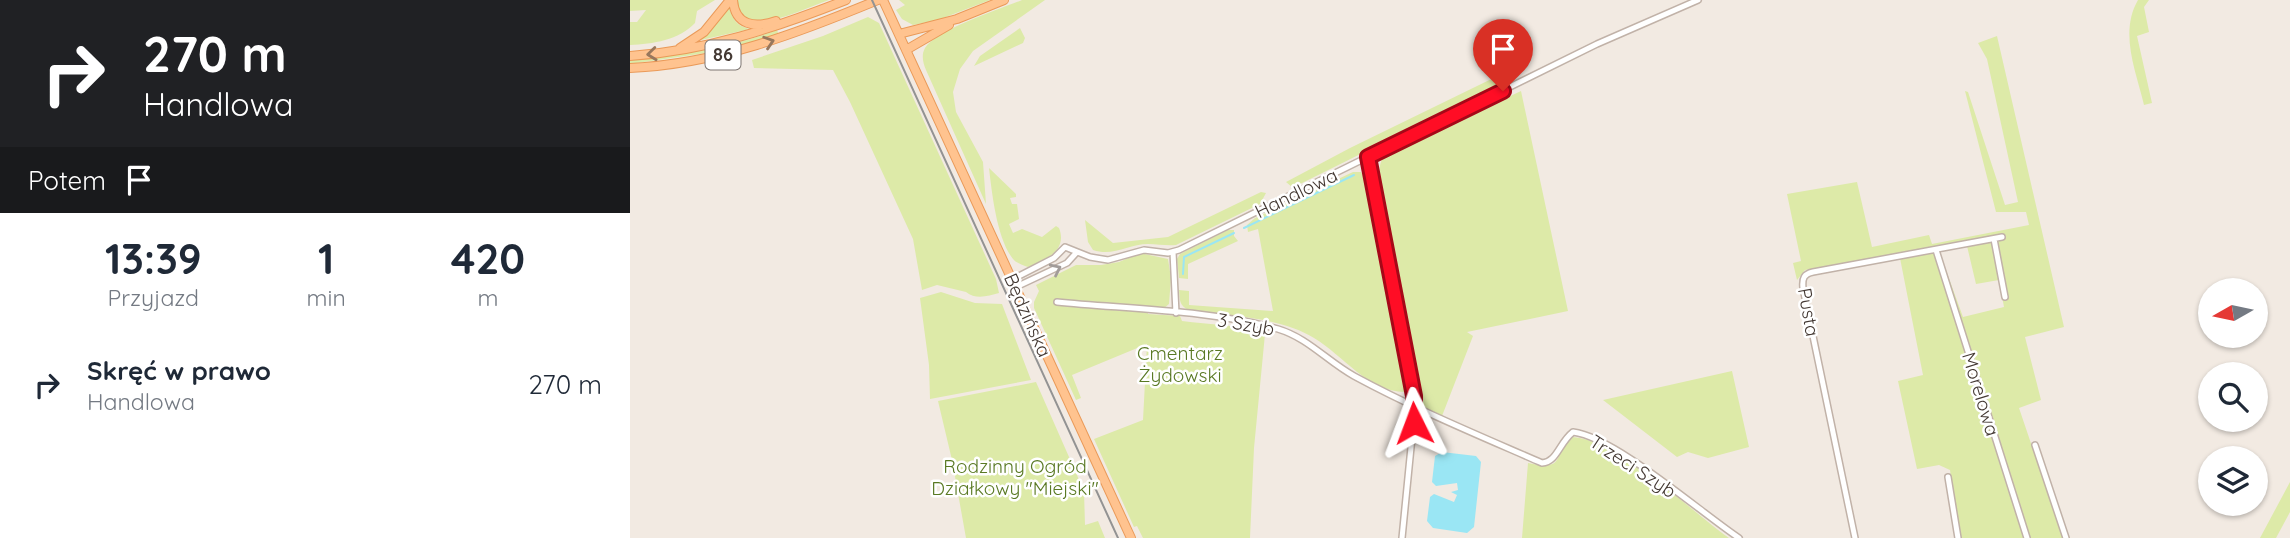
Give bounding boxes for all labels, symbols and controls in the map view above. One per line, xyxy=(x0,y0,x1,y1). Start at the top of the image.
pin xyxy=(1473,19,1533,91)
text: 270 m xyxy=(143,23,287,84)
icon: right xyxy=(28,28,119,119)
icon: arrive xyxy=(1484,30,1522,68)
one-way arrow xyxy=(762,36,775,50)
road number: 86 xyxy=(706,40,740,70)
one-way arrow xyxy=(646,46,658,61)
text: Handlowa xyxy=(143,84,293,124)
icon: arrive xyxy=(120,161,158,199)
street label: Handlowa xyxy=(1251,163,1341,223)
text: Potem xyxy=(28,164,106,197)
text: 13:39 xyxy=(105,232,202,285)
text: 1 xyxy=(318,232,334,285)
text: 420 xyxy=(451,232,525,285)
one-way arrow xyxy=(1049,263,1061,277)
street label: Będzińska xyxy=(999,269,1057,361)
north arrow xyxy=(2198,278,2268,348)
map controls xyxy=(2198,278,2268,516)
text: Przyjazd xyxy=(108,283,199,312)
text: min xyxy=(307,283,346,312)
text: m xyxy=(477,283,498,312)
street label: Pusta xyxy=(1793,286,1825,338)
street label: 3 Szyb xyxy=(1216,307,1276,341)
park label: Cmentarz Żydowski xyxy=(1137,341,1223,387)
street label: Morelowa xyxy=(1957,349,2005,439)
text: Skręć w prawo xyxy=(87,354,271,387)
button: search xyxy=(2198,362,2268,432)
icon: right xyxy=(28,366,66,404)
text: 270 m xyxy=(528,368,602,401)
position arrow xyxy=(1377,386,1451,460)
text: Handlowa xyxy=(87,387,195,416)
street label: Trzeci Szyb xyxy=(1585,429,1681,503)
button: layers xyxy=(2198,446,2268,516)
park label: Rodzinny Ogród Działkowy "Miejski" xyxy=(931,454,1099,500)

